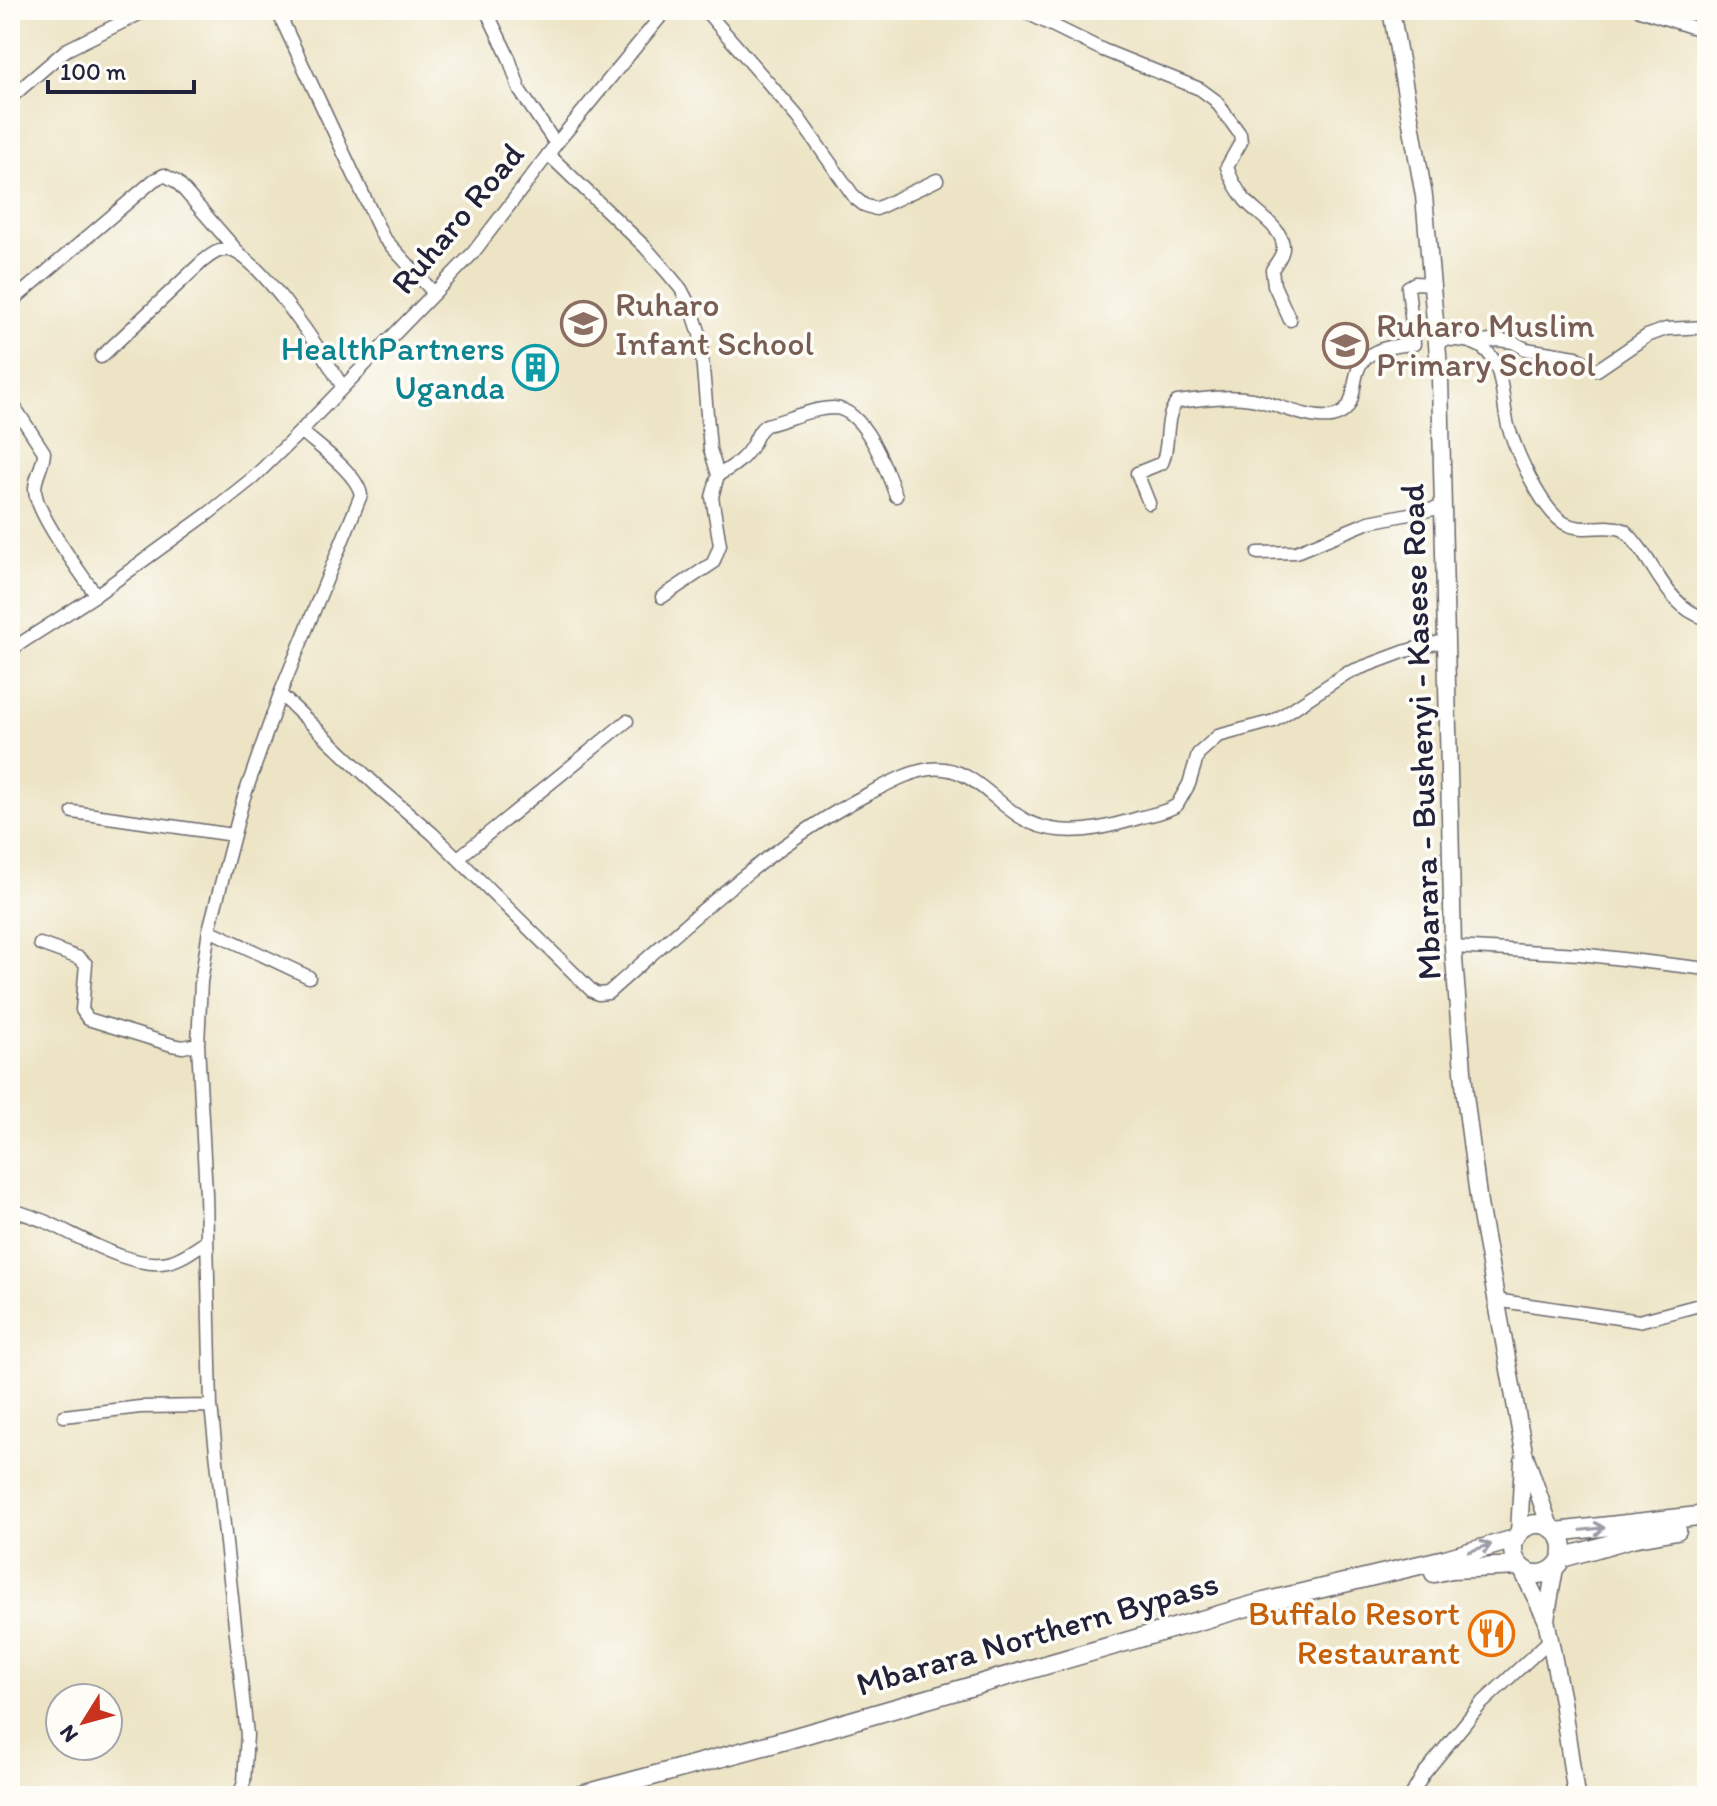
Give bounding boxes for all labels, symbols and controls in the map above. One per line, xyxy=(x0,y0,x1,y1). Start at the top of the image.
scale bar xyxy=(48,44,194,94)
text: 100 m xyxy=(60,57,126,86)
street label: Ruharo Road xyxy=(382,134,533,302)
place label: Ruharo Infant School xyxy=(615,284,814,364)
school or university icon: Ruharo Infant School xyxy=(560,300,608,348)
place label: Ruharo Muslim Primary School xyxy=(1376,305,1596,385)
school or university icon: Ruharo Muslim Primary School xyxy=(1321,321,1369,369)
place label: HealthPartners Uganda xyxy=(281,328,505,408)
building icon: HealthPartners Uganda xyxy=(512,344,560,392)
street label: Mbarara - Bushenyi - Kasese Road xyxy=(1391,483,1450,981)
one-way arrow xyxy=(1580,1521,1606,1536)
one-way arrow xyxy=(1467,1540,1492,1555)
street label: Mbarara Northern Bypass xyxy=(851,1562,1223,1705)
place label: Buffalo Resort Restaurant xyxy=(1248,1593,1460,1673)
restaurant icon: Buffalo Resort Restaurant xyxy=(1467,1609,1515,1657)
north arrow xyxy=(44,1682,124,1762)
text: N xyxy=(53,1720,84,1748)

